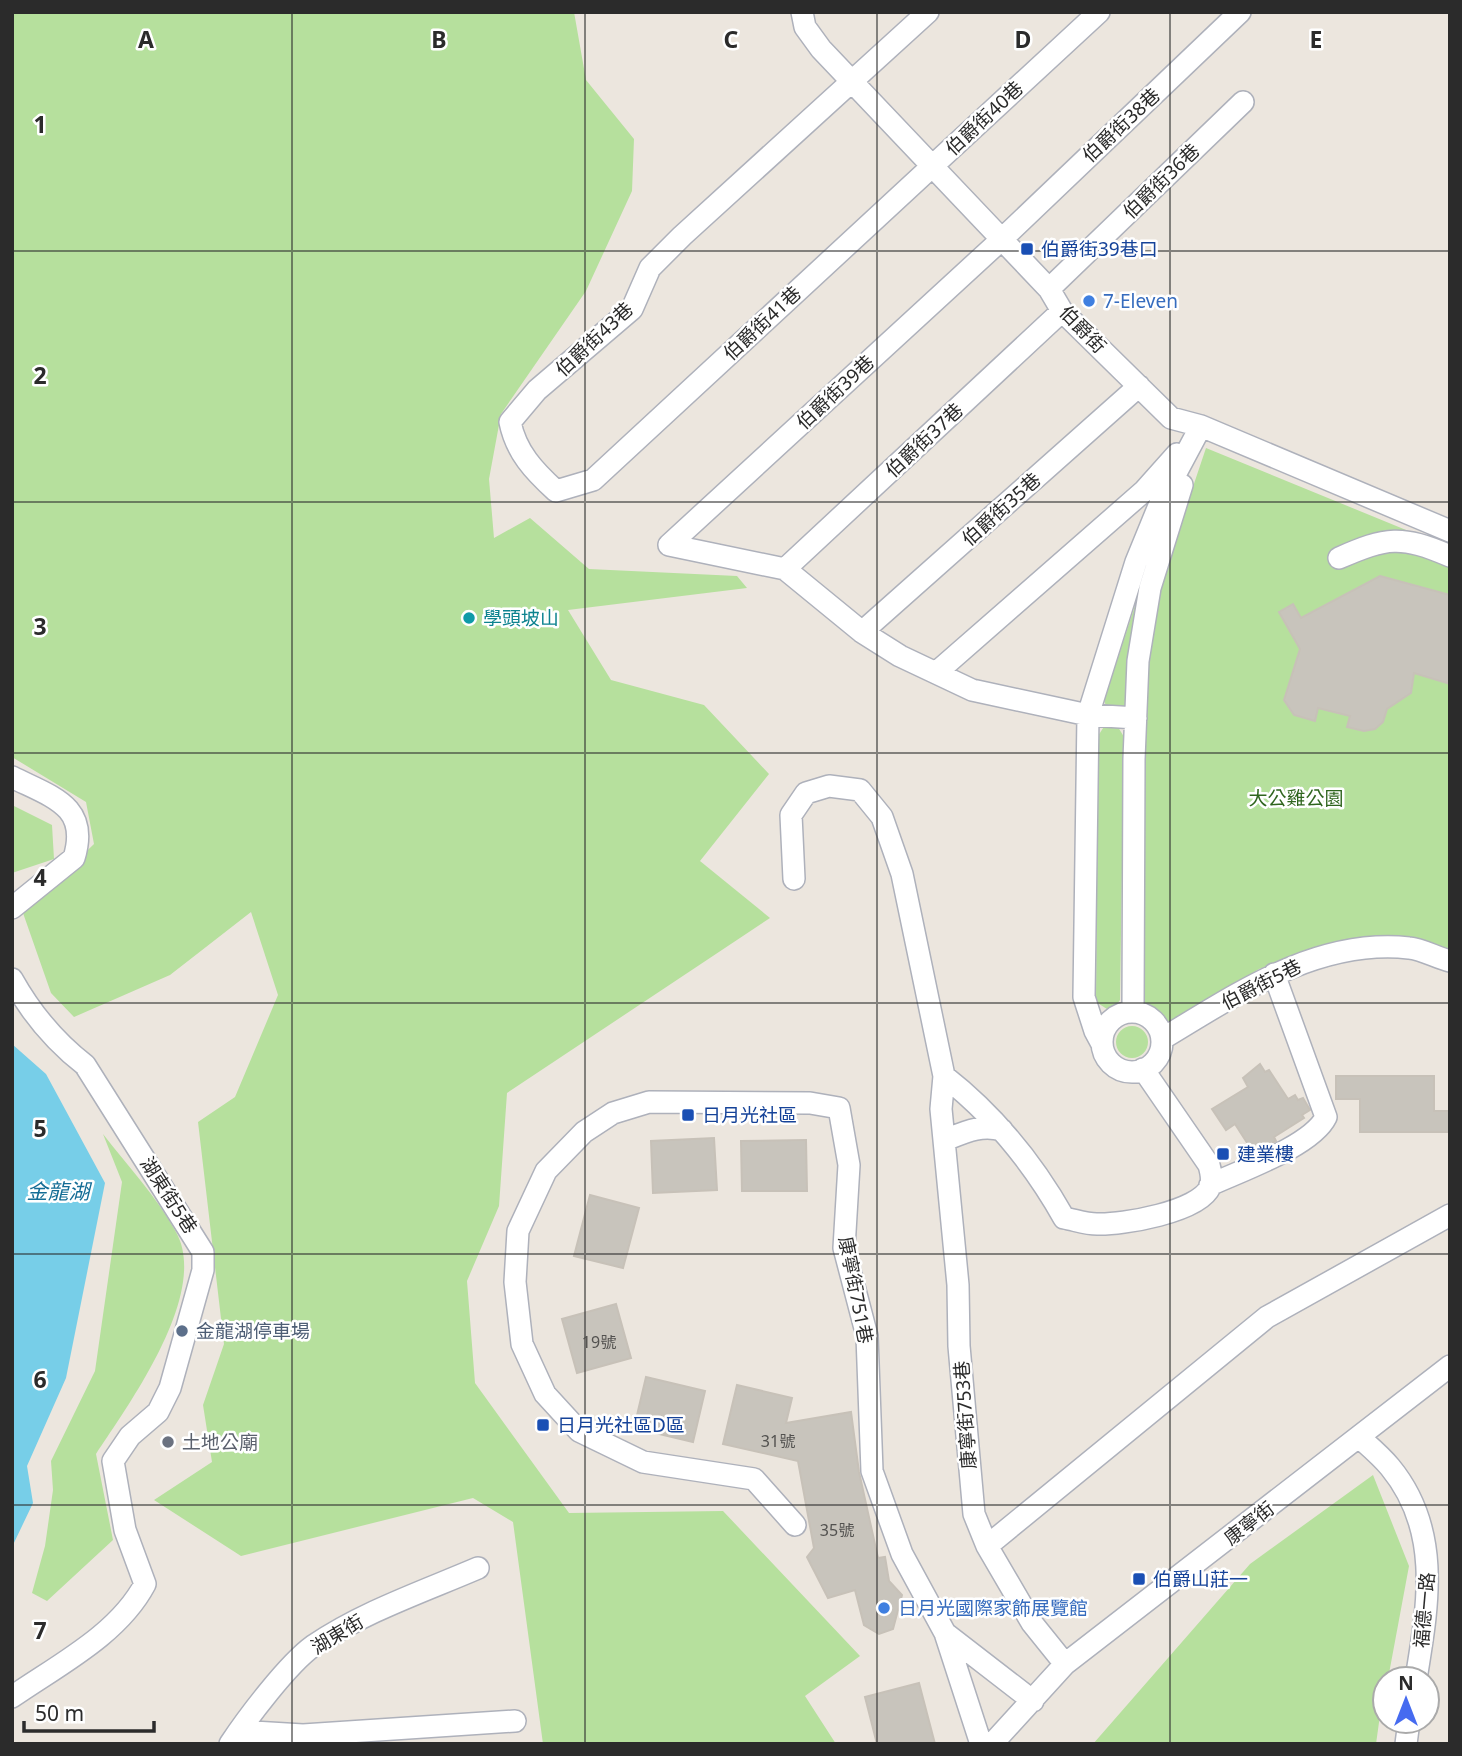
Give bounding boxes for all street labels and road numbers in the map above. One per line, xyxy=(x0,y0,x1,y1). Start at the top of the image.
street label: 伯爵街40巷 xyxy=(939,75,1029,161)
street label: 伯爵街38巷 xyxy=(1076,82,1166,168)
street label: 伯爵街36巷 xyxy=(1117,138,1205,224)
street label: 伯爵街41巷 xyxy=(717,280,807,366)
street label: 伯爵街43巷 xyxy=(549,296,639,382)
street label: 伯爵街 xyxy=(1054,299,1112,359)
street label: 伯爵街39巷 xyxy=(790,349,880,435)
street label: 伯爵街37巷 xyxy=(879,397,969,483)
street label: 伯爵街35巷 xyxy=(956,467,1046,551)
street label: 伯爵街5巷 xyxy=(1216,953,1306,1015)
street label: 湖東街5巷 xyxy=(134,1151,204,1239)
street label: 康寧街751巷 xyxy=(833,1234,879,1346)
street label: 康寧街753巷 xyxy=(948,1360,982,1470)
street label: 康寧街 xyxy=(1219,1495,1279,1551)
street label: 福德一路 xyxy=(1408,1571,1440,1649)
street label: 湖東街 xyxy=(306,1608,368,1660)

